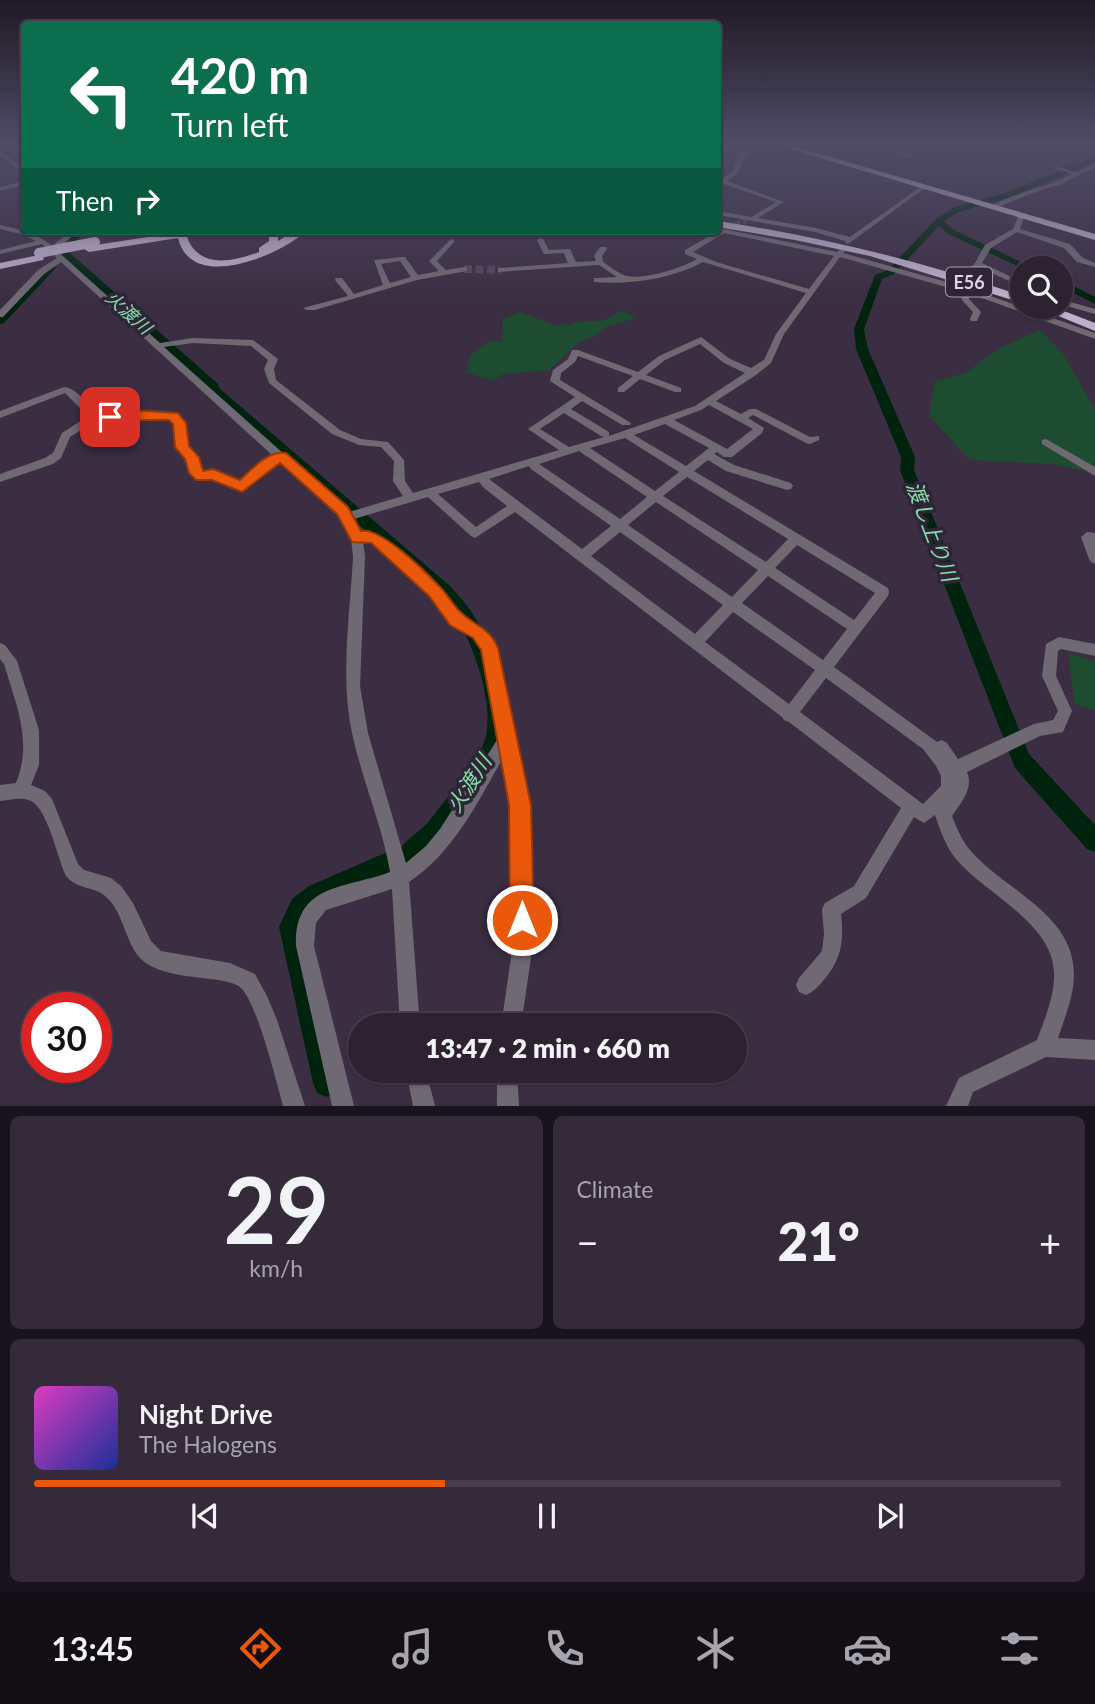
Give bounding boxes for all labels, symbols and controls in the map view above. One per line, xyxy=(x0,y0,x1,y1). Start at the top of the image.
text: 420 m xyxy=(171,46,309,104)
icon: left xyxy=(56,49,147,140)
text: Turn left xyxy=(171,105,288,144)
icon: right xyxy=(128,182,166,220)
text: Then xyxy=(56,185,114,217)
map controls xyxy=(1010,256,1073,319)
button: search xyxy=(1010,256,1073,319)
road number: E56 xyxy=(946,268,992,296)
water label: 火渡川 xyxy=(102,286,158,340)
pin xyxy=(80,387,140,447)
icon: arrive xyxy=(91,398,129,436)
water label: 渡し上り川 xyxy=(903,478,964,586)
water label: 火渡川 xyxy=(440,748,497,816)
position arrow xyxy=(485,883,559,957)
speed limit sign: 30 xyxy=(21,992,112,1083)
text: 13:47 · 2 min · 660 m xyxy=(425,1032,670,1064)
text: 29 xyxy=(223,1154,329,1263)
text: Climate xyxy=(577,1175,653,1203)
text: 21° xyxy=(778,1210,860,1272)
text: − xyxy=(577,1219,599,1265)
text: + xyxy=(1039,1219,1061,1265)
text: km/h xyxy=(249,1254,303,1282)
text: Night Drive xyxy=(139,1398,273,1430)
text: The Halogens xyxy=(139,1430,277,1458)
icon: previous xyxy=(186,1497,224,1535)
icon: pause xyxy=(528,1497,566,1535)
icon: next xyxy=(871,1497,909,1535)
icon: directions xyxy=(236,1624,285,1673)
icon: music xyxy=(388,1624,437,1673)
icon: phone xyxy=(540,1624,589,1673)
icon: climate xyxy=(691,1624,740,1673)
icon: car xyxy=(843,1624,892,1673)
icon: filters xyxy=(995,1624,1044,1673)
text: 13:45 xyxy=(51,1629,134,1668)

